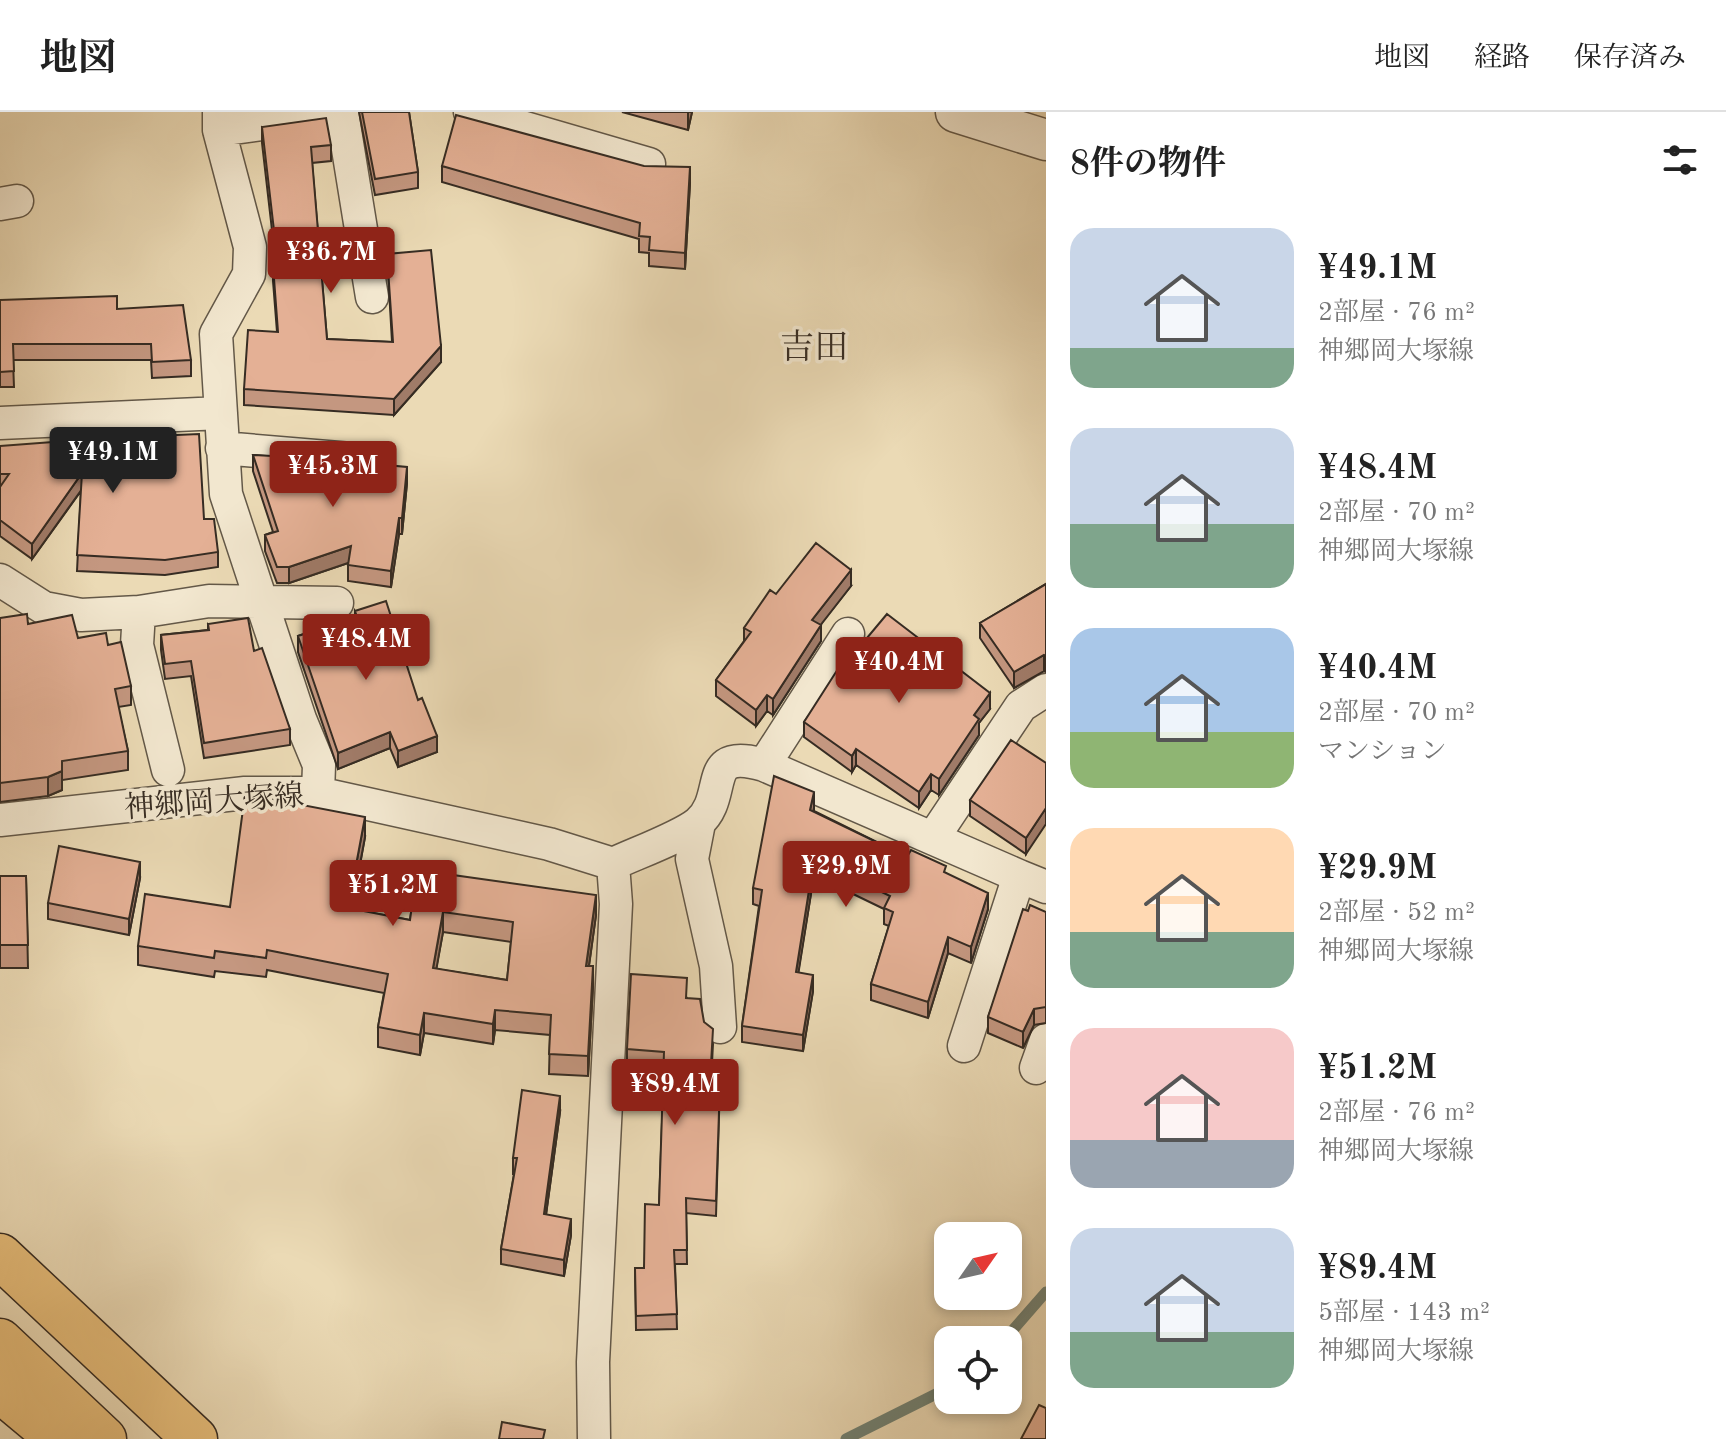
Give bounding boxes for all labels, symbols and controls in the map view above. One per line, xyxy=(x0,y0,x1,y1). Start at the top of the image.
text: 地図 xyxy=(40,41,116,79)
text: 地図 xyxy=(1374,45,1430,73)
text: 経路 xyxy=(1474,45,1530,73)
text: 保存済み xyxy=(1574,45,1686,73)
icon: filters xyxy=(1658,138,1702,182)
text: 8件の物件 xyxy=(1070,148,1226,182)
pin: ¥36.7M xyxy=(266,227,396,295)
text: ¥36.7M xyxy=(286,240,376,266)
text: ¥49.1M xyxy=(1318,252,1437,286)
icon: home xyxy=(1134,260,1230,356)
text: 2部屋 · 76 m² xyxy=(1318,300,1475,326)
district label: 吉田 xyxy=(780,329,848,366)
text: 神郷岡大塚線 xyxy=(1318,339,1474,365)
pin: ¥49.1M xyxy=(48,427,178,495)
text: ¥49.1M xyxy=(68,440,158,466)
pin: ¥45.3M xyxy=(268,441,398,509)
text: ¥48.4M xyxy=(1318,452,1437,486)
text: ¥45.3M xyxy=(288,454,378,480)
icon: home xyxy=(1134,460,1230,556)
text: 2部屋 · 70 m² xyxy=(1318,500,1475,526)
text: 神郷岡大塚線 xyxy=(1318,539,1474,565)
pin: ¥48.4M xyxy=(301,614,431,682)
text: ¥48.4M xyxy=(321,627,411,653)
pin: ¥40.4M xyxy=(834,637,964,705)
text: ¥40.4M xyxy=(854,650,944,676)
text: ¥40.4M xyxy=(1318,652,1437,686)
icon: home xyxy=(1134,660,1230,756)
text: 2部屋 · 70 m² xyxy=(1318,700,1475,726)
text: マンション xyxy=(1318,739,1447,765)
street label: 神郷岡大塚線 xyxy=(123,779,305,824)
pin: ¥29.9M xyxy=(781,841,911,909)
text: ¥29.9M xyxy=(1318,852,1437,886)
text: ¥29.9M xyxy=(801,854,891,880)
pin: ¥51.2M xyxy=(328,860,458,928)
icon: home xyxy=(1134,860,1230,956)
text: ¥51.2M xyxy=(348,873,438,899)
text: 2部屋 · 52 m² xyxy=(1318,900,1475,926)
text: 神郷岡大塚線 xyxy=(1318,939,1474,965)
text: ¥51.2M xyxy=(1318,1052,1437,1086)
pin: ¥89.4M xyxy=(610,1059,740,1127)
icon: home xyxy=(1134,1060,1230,1156)
text: ¥89.4M xyxy=(630,1072,720,1098)
text: 2部屋 · 76 m² xyxy=(1318,1100,1475,1126)
text: 神郷岡大塚線 xyxy=(1318,1139,1474,1165)
north arrow xyxy=(934,1222,1022,1310)
map controls xyxy=(934,1222,1022,1414)
text: ¥89.4M xyxy=(1318,1252,1437,1286)
icon: home xyxy=(1134,1260,1230,1356)
text: 5部屋 · 143 m² xyxy=(1318,1300,1490,1326)
button: locate xyxy=(934,1326,1022,1414)
text: 神郷岡大塚線 xyxy=(1318,1339,1474,1365)

